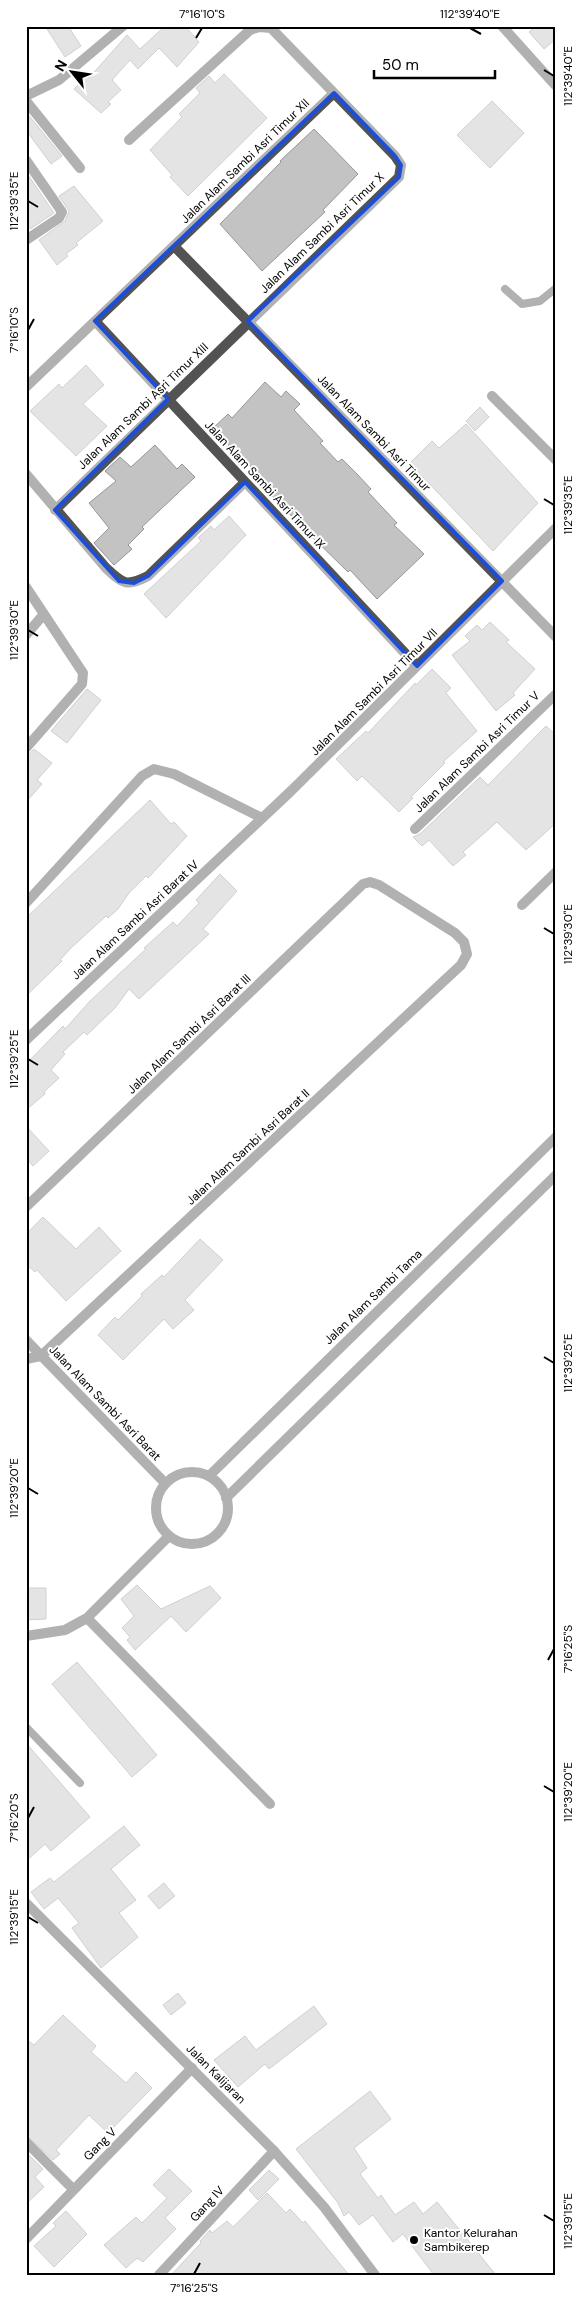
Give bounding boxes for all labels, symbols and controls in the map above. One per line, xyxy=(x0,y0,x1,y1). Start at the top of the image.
text: 7°16'10"S xyxy=(179,6,225,22)
text: 112°39'40"E xyxy=(440,6,500,22)
text: 112°39'40"E xyxy=(560,46,576,106)
north arrow xyxy=(48,48,98,98)
scale bar xyxy=(374,48,496,80)
text: 50 m xyxy=(382,55,419,75)
text: N xyxy=(50,57,71,74)
street label: Jalan Alam Sambi Asri Timur XII xyxy=(177,95,313,227)
street label: Jalan Alam Sambi Asri Timur X xyxy=(256,169,388,297)
text: 112°39'35"E xyxy=(6,171,22,231)
text: 7°16'10"S xyxy=(6,307,22,353)
street label: Jalan Alam Sambi Asri Timur XIII xyxy=(74,339,212,473)
street label: Jalan Alam Sambi Asri Timur xyxy=(314,371,435,495)
street label: Jalan Alam Sambi Asri Timur IX xyxy=(201,417,329,553)
text: 112°39'35"E xyxy=(560,475,576,535)
text: 112°39'30"E xyxy=(6,600,22,660)
street label: Jalan Alam Sambi Asri Timur VII xyxy=(307,625,441,759)
street label: Jalan Alam Sambi Asri Timur V xyxy=(411,688,543,816)
street label: Jalan Alam Sambi Asri Barat IV xyxy=(68,857,202,983)
text: 112°39'30"E xyxy=(560,904,576,964)
street label: Jalan Alam Sambi Asri Barat III xyxy=(124,971,254,1097)
text: 112°39'25"E xyxy=(6,1029,22,1089)
street label: Jalan Alam Sambi Asri Barat II xyxy=(183,1085,313,1209)
street label: Jalan Alam Sambi Tama xyxy=(321,1246,425,1348)
text: 112°39'25"E xyxy=(560,1333,576,1393)
street label: Jalan Alam Sambi Asri Barat xyxy=(46,1342,165,1464)
text: 112°39'20"E xyxy=(6,1458,22,1518)
text: 7°16'25"S xyxy=(560,1625,576,1673)
text: 112°39'20"E xyxy=(560,1762,576,1822)
text: 7°16'20"S xyxy=(6,1793,22,1843)
text: 112°39'15"E xyxy=(6,1889,22,1945)
street label: Jalan Kalijaran xyxy=(183,2041,249,2107)
street label: Gang V xyxy=(80,2124,120,2164)
street label: Gang IV xyxy=(186,2183,228,2225)
text: 112°39'15"E xyxy=(560,2193,576,2249)
place label: Kantor Kelurahan Sambikerep xyxy=(424,2225,518,2255)
marker: Kantor Kelurahan Sambikerep xyxy=(408,2234,420,2246)
text: 7°16'25"S xyxy=(170,2280,218,2296)

